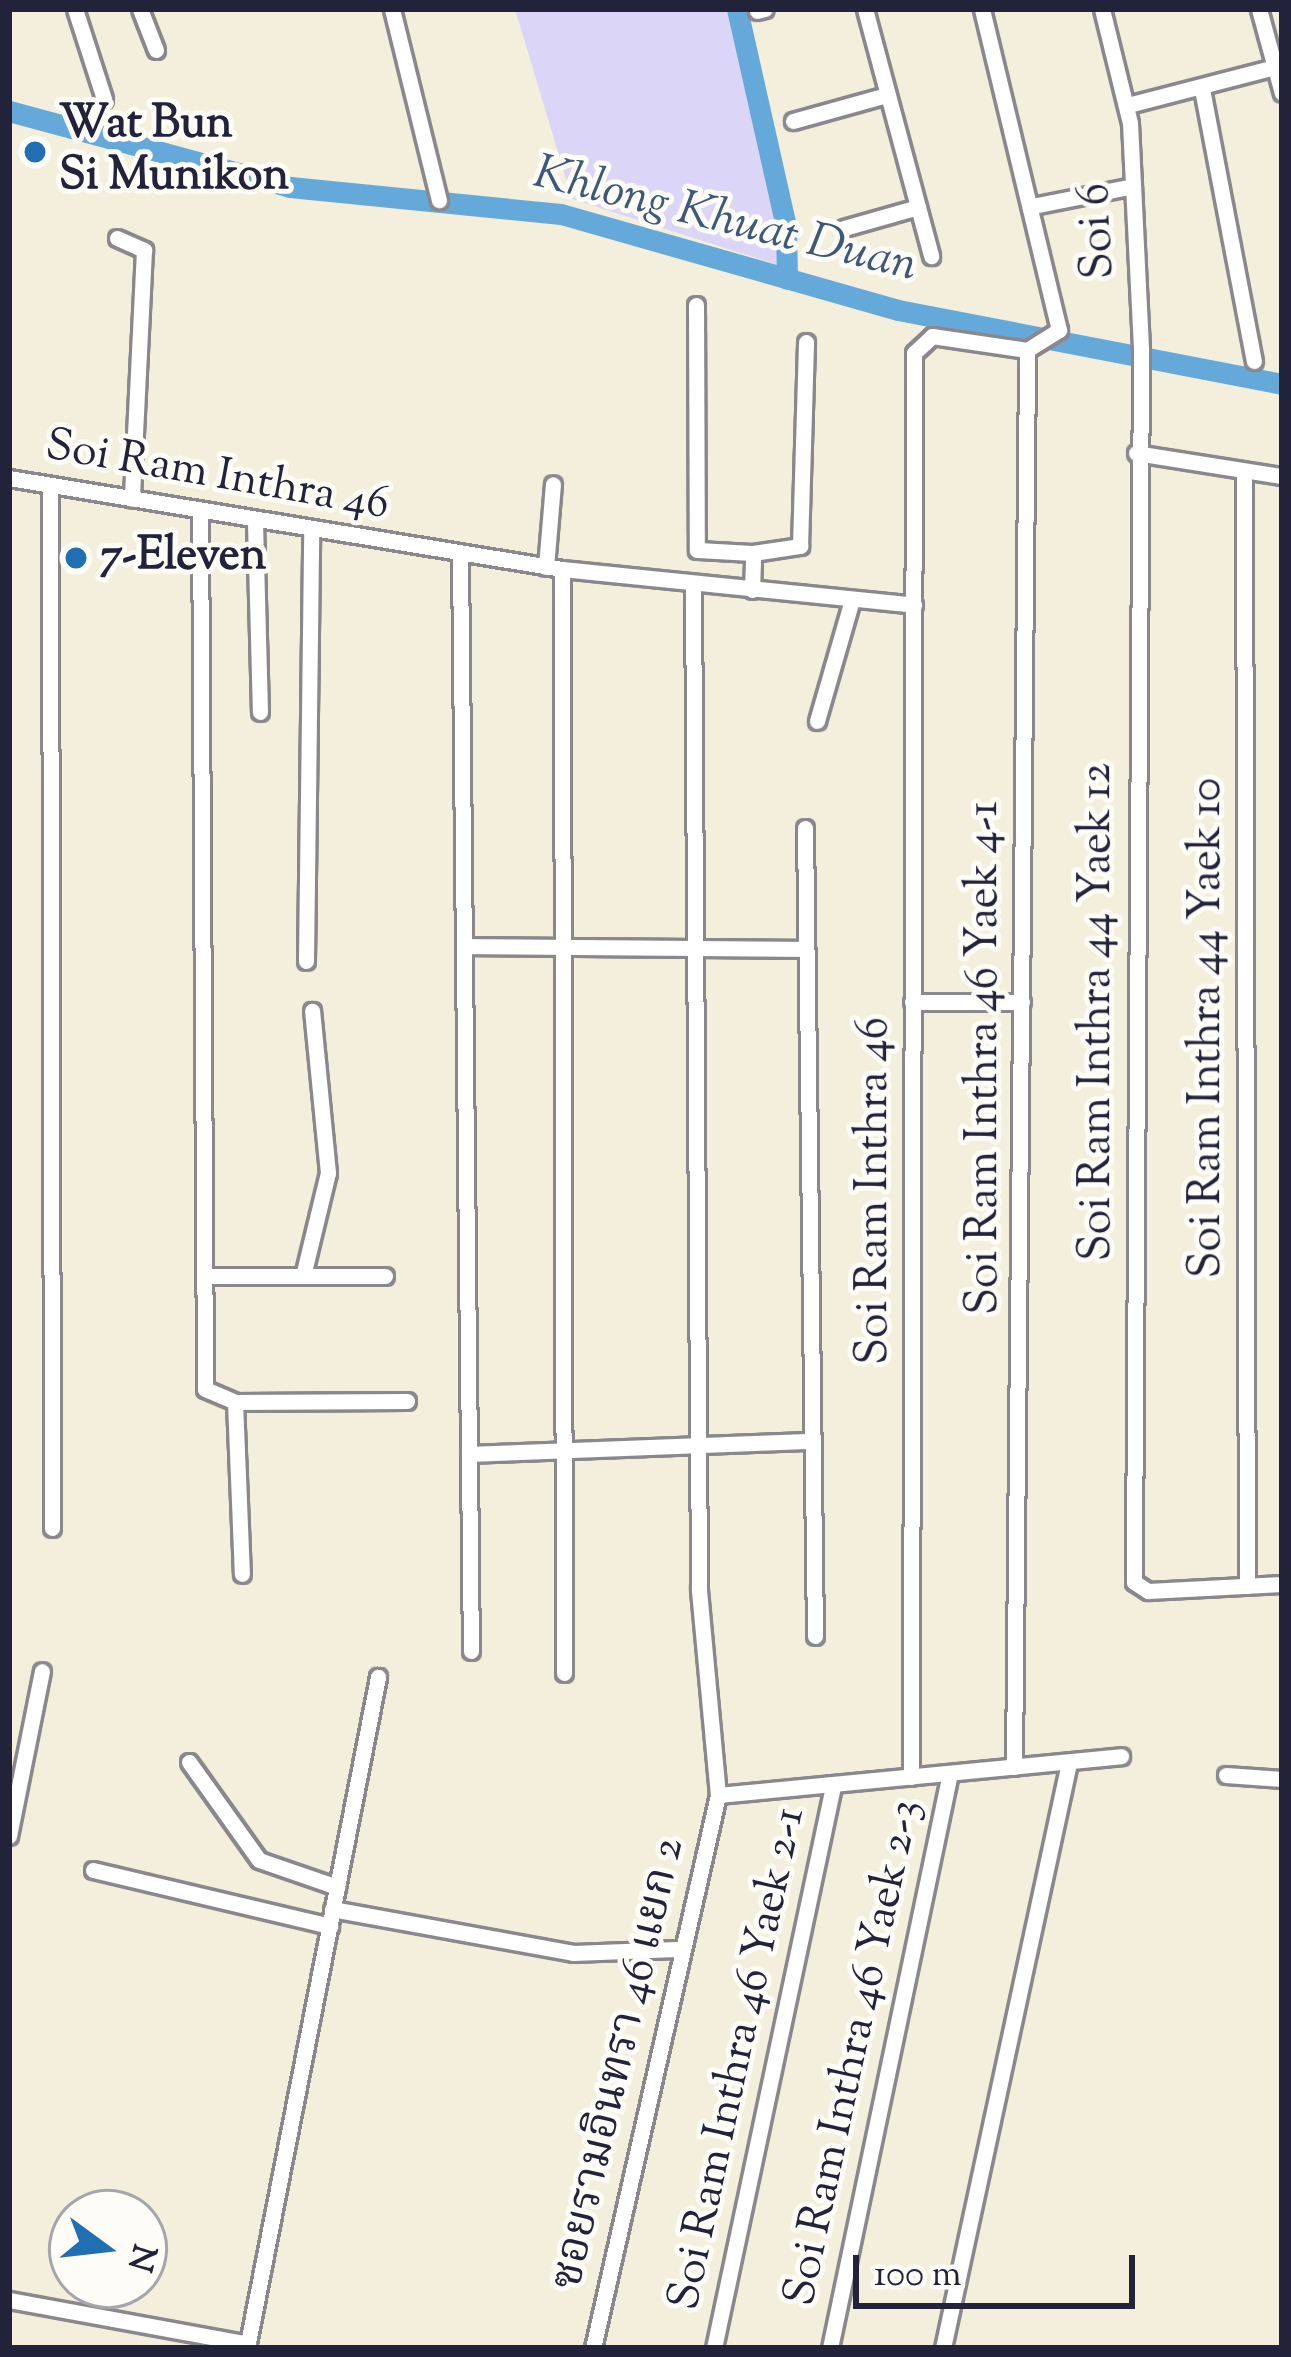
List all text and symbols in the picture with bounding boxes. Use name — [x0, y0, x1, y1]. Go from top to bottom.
place label: Wat Bun Si Munikon — [59, 99, 289, 205]
marker: Wat Bun Si Munikon — [22, 139, 48, 165]
water label: Khlong Khuat Duan — [527, 145, 923, 297]
street label: Soi 6 — [1070, 182, 1128, 280]
street label: Soi Ram Inthra 46 — [41, 420, 393, 534]
place label: 7-Eleven — [100, 531, 266, 585]
marker: 7-Eleven — [63, 545, 89, 571]
street label: Soi Ram Inthra 44 Yaek 12 — [1072, 763, 1126, 1261]
street label: Soi Ram Inthra 44 Yaek 10 — [1182, 778, 1236, 1278]
street label: Soi Ram Inthra 46 Yaek 4-1 — [959, 801, 1013, 1315]
street label: Soi Ram Inthra 46 — [849, 1017, 903, 1365]
street label: Soi Ram Inthra 46 Yaek 2-3 — [775, 1795, 935, 2311]
street label: Soi Ram Inthra 46 Yaek 2-1 — [659, 1803, 819, 2315]
street label: ซอยรามอินทรา 46 แยก 2 — [542, 1833, 698, 2295]
north arrow — [48, 2189, 168, 2309]
scale bar — [859, 2231, 1141, 2305]
text: N — [113, 2239, 166, 2276]
text: 100 m — [874, 2250, 961, 2302]

